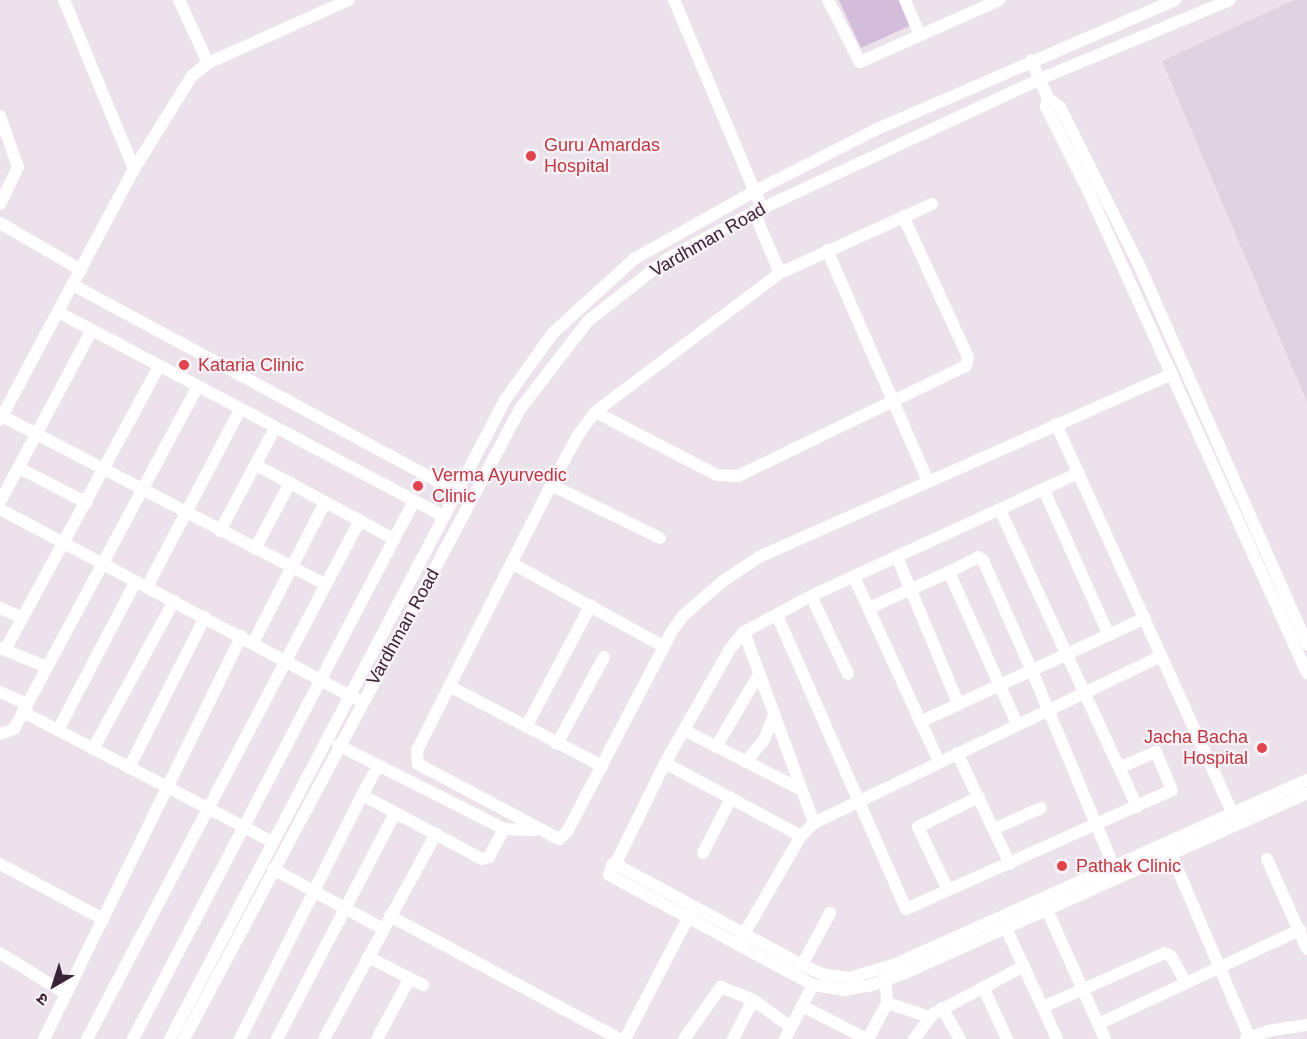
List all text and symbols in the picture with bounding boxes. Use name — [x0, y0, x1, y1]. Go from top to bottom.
place label: Guru Amardas Hospital — [544, 135, 661, 178]
marker: Guru Amardas Hospital — [522, 147, 540, 165]
street label: Vardhman Road — [646, 198, 770, 282]
place label: Kataria Clinic — [198, 354, 304, 376]
marker: Kataria Clinic — [175, 356, 193, 374]
place label: Verma Ayurvedic Clinic — [432, 465, 568, 508]
marker: Verma Ayurvedic Clinic — [409, 477, 427, 495]
street label: Vardhman Road — [362, 565, 444, 689]
place label: Jacha Bacha Hospital — [1144, 727, 1248, 770]
marker: Jacha Bacha Hospital — [1253, 739, 1271, 757]
place label: Pathak Clinic — [1076, 855, 1181, 877]
marker: Pathak Clinic — [1053, 857, 1071, 875]
north arrow — [24, 955, 84, 1015]
text: उ — [33, 990, 51, 1009]

